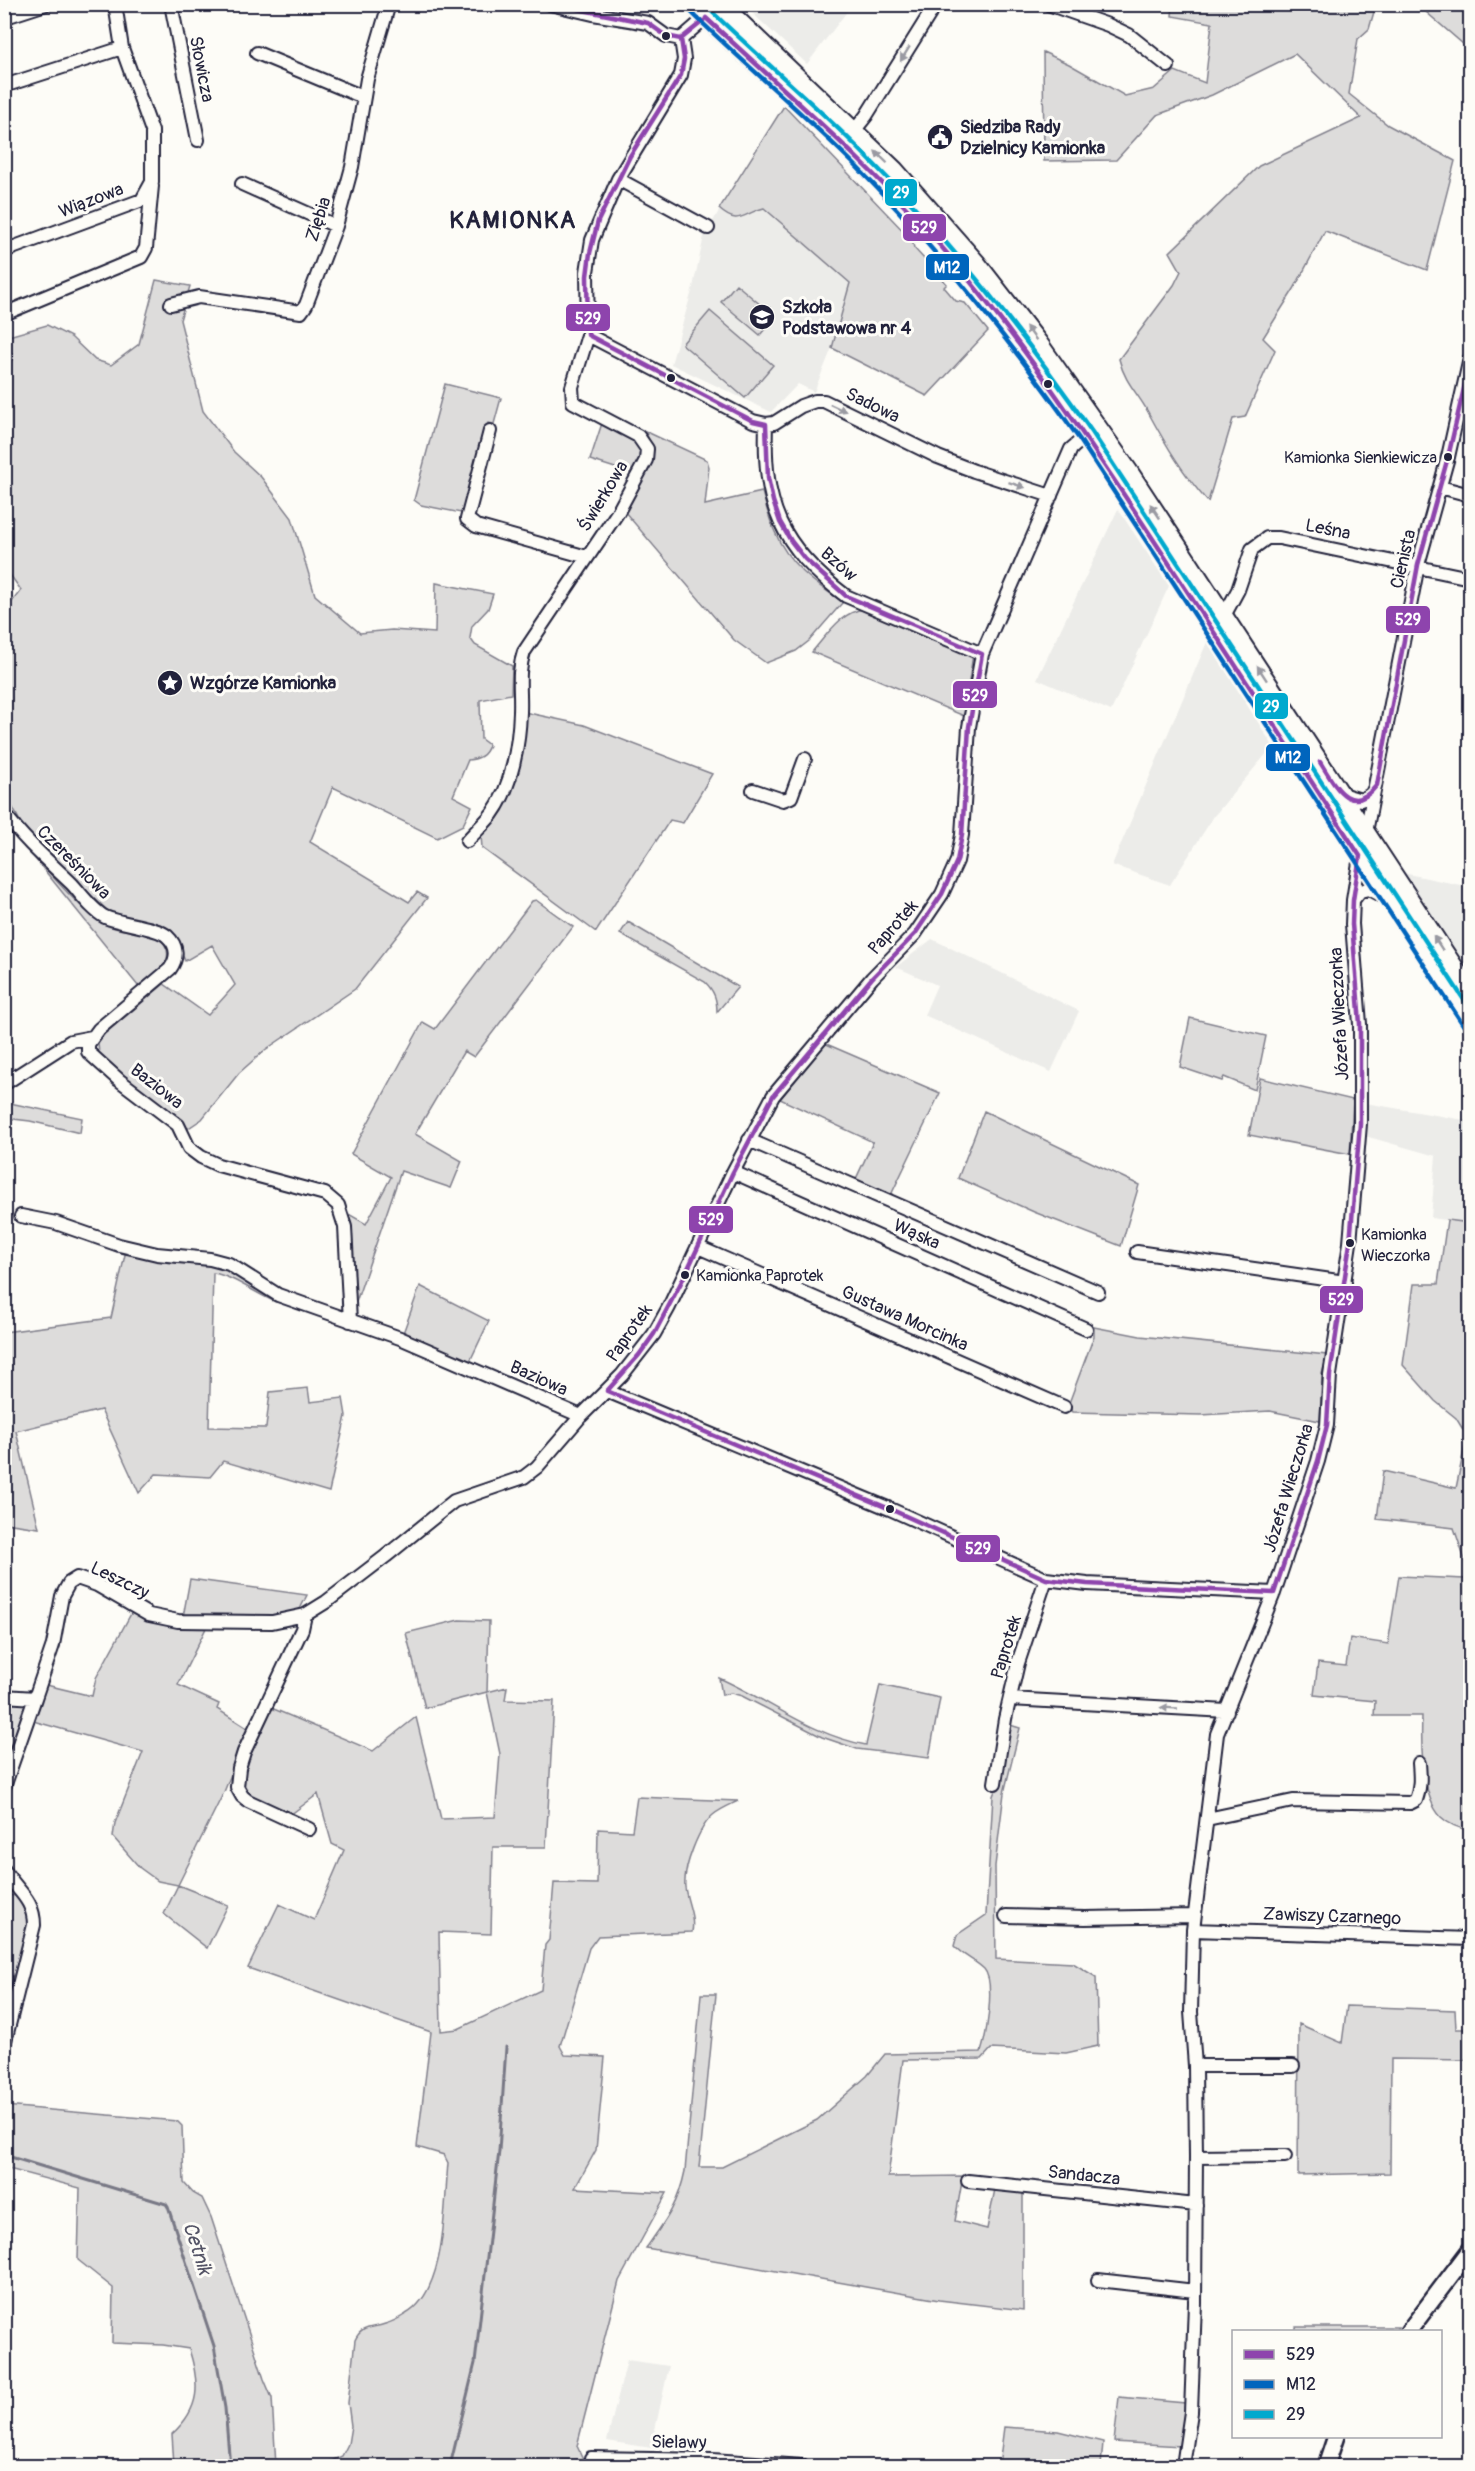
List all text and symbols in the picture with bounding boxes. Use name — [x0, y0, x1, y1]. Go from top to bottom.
unlabelled marker — [660, 30, 672, 42]
street label: Słowicza — [184, 34, 219, 104]
one-way arrow — [899, 46, 910, 62]
place label: Siedziba Rady Dzielnicy Kamionka — [960, 116, 1106, 160]
public building icon: Siedziba Rady Dzielnicy Kamionka — [925, 122, 955, 152]
one-way arrow — [874, 151, 888, 165]
street label: Wiązowa — [56, 178, 127, 223]
line badge: 29 — [884, 178, 918, 207]
text: 29 — [892, 183, 910, 203]
street label: Ziębia — [301, 194, 336, 244]
district label: KAMIONKA — [449, 206, 577, 235]
line badge: 529 — [902, 213, 947, 242]
text: 529 — [911, 218, 937, 238]
line badge: M12 — [925, 253, 970, 281]
text: M12 — [934, 258, 960, 278]
place label: Szkoła Podstawowa nr 4 — [782, 296, 912, 340]
school or university icon: Szkoła Podstawowa nr 4 — [747, 302, 777, 332]
line badge: 529 — [565, 303, 611, 332]
text: 529 — [575, 309, 601, 329]
one-way arrow — [1026, 326, 1038, 341]
unlabelled marker — [665, 372, 677, 384]
unlabelled marker — [1042, 378, 1054, 390]
street label: Sadowa — [842, 383, 904, 428]
one-way arrow — [829, 403, 846, 412]
place label: Kamionka Sienkiewicza — [1284, 448, 1437, 468]
marker: Kamionka Sienkiewicza — [1442, 451, 1454, 463]
street label: Świerkowa — [573, 457, 634, 536]
one-way arrow — [1008, 481, 1026, 490]
one-way arrow — [1149, 502, 1160, 519]
street label: Leśna — [1303, 514, 1352, 545]
street label: Cienista — [1386, 527, 1421, 591]
street label: Bzów — [815, 542, 862, 587]
line badge: 529 — [1385, 605, 1431, 634]
text: 529 — [1395, 610, 1421, 630]
one-way arrow — [1257, 665, 1268, 681]
place icon: Wzgórze Kamionka — [155, 668, 185, 698]
place label: Wzgórze Kamionka — [190, 672, 337, 695]
line badge: 529 — [952, 680, 998, 709]
text: 529 — [962, 686, 988, 706]
line badge: 29 — [1254, 692, 1289, 720]
text: 29 — [1262, 697, 1280, 717]
line badge: M12 — [1265, 743, 1311, 772]
text: M12 — [1275, 748, 1301, 768]
street label: Czereśniowa — [32, 820, 116, 904]
street label: Paprotek — [863, 895, 924, 960]
one-way arrow — [1433, 935, 1444, 951]
street label: Józefa Wieczorka — [1325, 947, 1354, 1081]
street label: Baziowa — [126, 1059, 188, 1114]
line badge: 529 — [688, 1205, 734, 1234]
text: 529 — [698, 1210, 724, 1230]
street label: Wąska — [890, 1214, 944, 1255]
place label: Kamionka Wieczorka — [1361, 1225, 1430, 1266]
marker: Kamionka Wieczorka — [1344, 1237, 1356, 1249]
place label: Kamionka Paprotek — [696, 1266, 824, 1286]
marker: Kamionka Paprotek — [679, 1269, 691, 1281]
street label: Gustawa Morcinka — [838, 1280, 972, 1357]
line badge: 529 — [1319, 1285, 1364, 1314]
text: 529 — [1328, 1290, 1354, 1310]
street label: Paprotek — [601, 1299, 658, 1367]
street label: Baziowa — [506, 1356, 571, 1401]
street label: Józefa Wieczorka — [1258, 1421, 1319, 1555]
unlabelled marker — [884, 1503, 896, 1515]
line badge: 529 — [955, 1534, 1001, 1563]
text: 529 — [965, 1539, 991, 1559]
street label: Leszczy — [87, 1556, 153, 1605]
street label: Paprotek — [986, 1612, 1027, 1682]
one-way arrow — [1159, 1703, 1178, 1712]
street label: Zawiszy Czarnego — [1263, 1903, 1402, 1930]
street label: Sandacza — [1047, 2160, 1121, 2191]
water label: Cetnik — [177, 2219, 218, 2279]
legend — [1232, 2330, 1442, 2438]
text: 529 — [1286, 2343, 1315, 2366]
text: M12 — [1286, 2373, 1316, 2396]
text: 29 — [1286, 2403, 1305, 2426]
street label: Sielawy — [651, 2431, 707, 2454]

